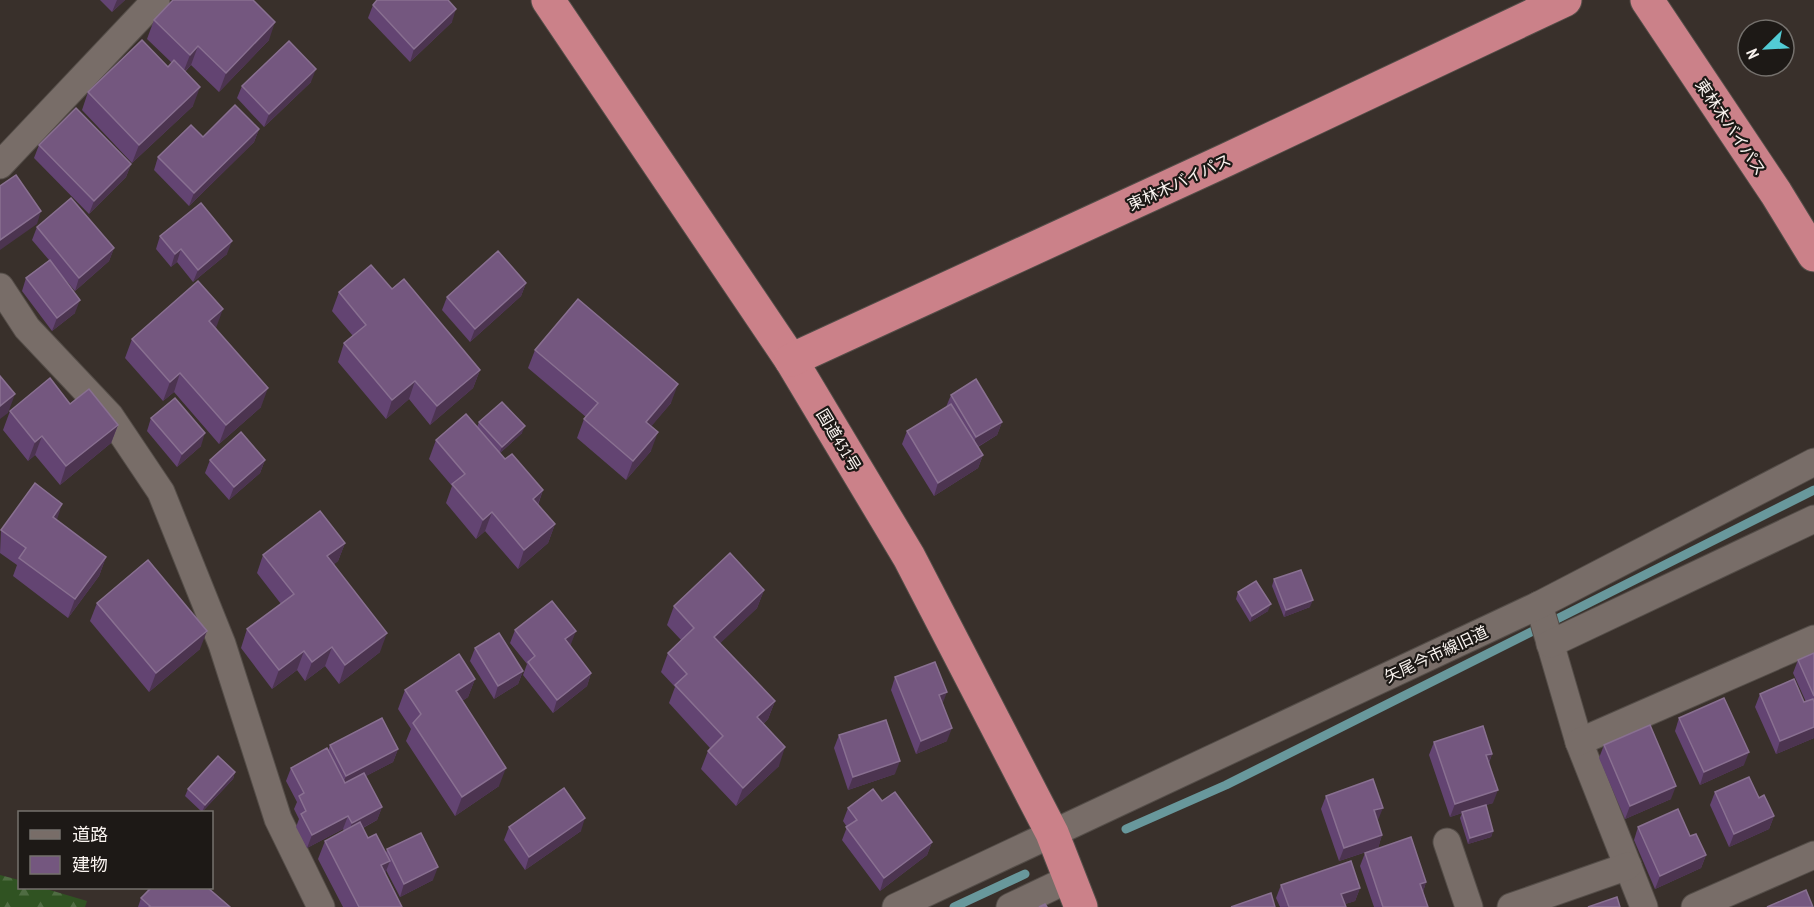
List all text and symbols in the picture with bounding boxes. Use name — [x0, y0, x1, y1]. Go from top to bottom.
north arrow — [1736, 18, 1796, 78]
text: N — [1741, 46, 1763, 62]
street label: 東林木バイパス — [1691, 75, 1771, 179]
street label: 東林木バイパス — [1124, 149, 1234, 215]
street label: 国道431号 — [813, 405, 865, 475]
street label: 矢尾今市線旧道 — [1381, 621, 1491, 687]
legend — [18, 811, 213, 889]
text: 道路 — [72, 823, 108, 846]
text: 建物 — [72, 853, 108, 876]

